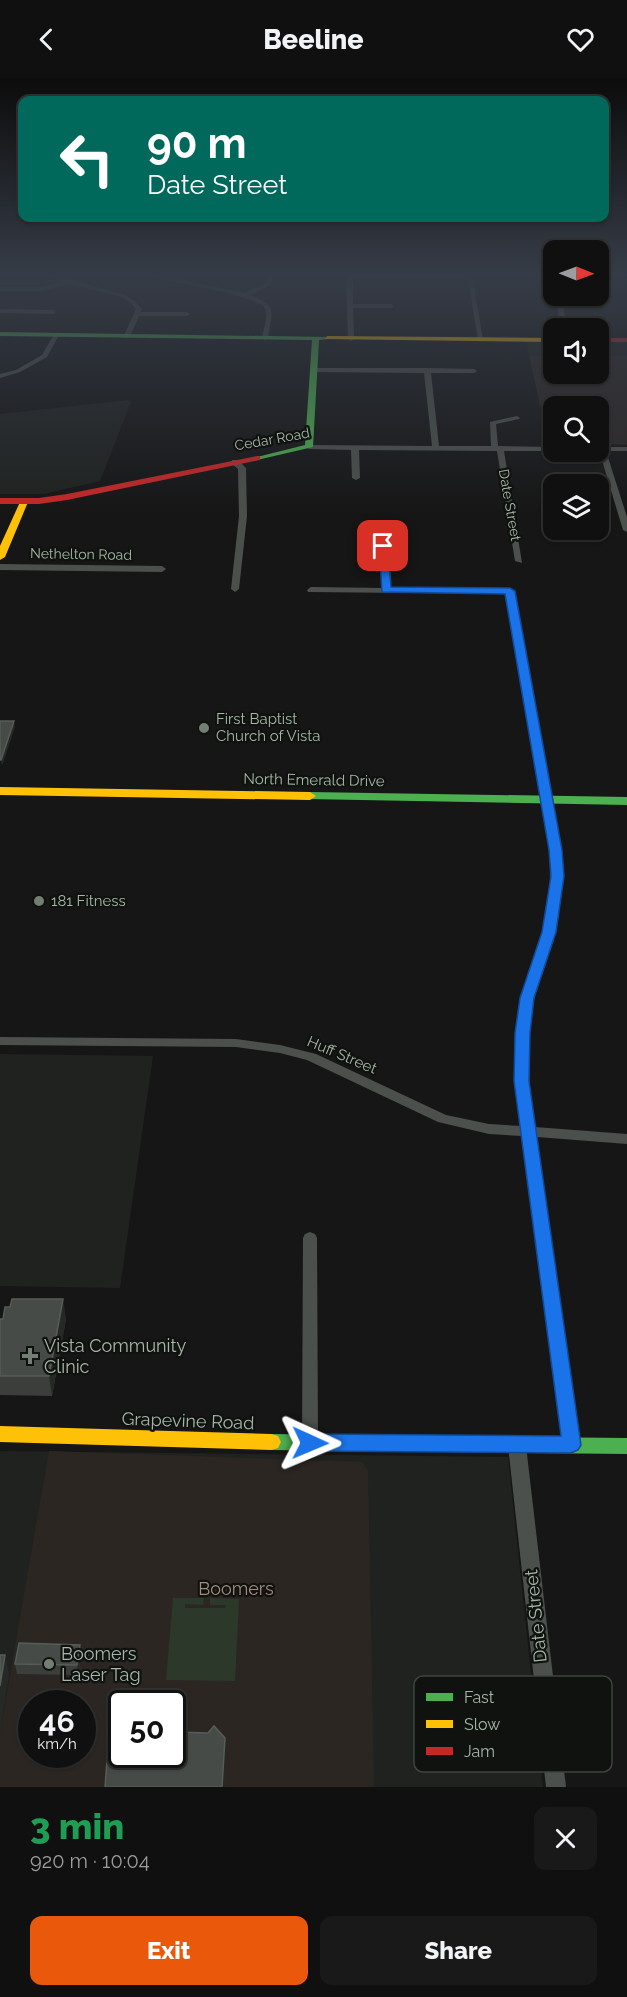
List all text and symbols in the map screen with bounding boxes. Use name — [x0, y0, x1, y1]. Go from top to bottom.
icon: back — [30, 23, 63, 56]
icon: heart — [564, 23, 597, 56]
text: Beeline — [263, 24, 364, 55]
text: 90 m — [147, 119, 247, 168]
icon: left — [48, 120, 126, 198]
text: Date Street — [147, 169, 287, 200]
north arrow — [543, 240, 609, 306]
map controls — [543, 240, 609, 540]
button: sound — [543, 318, 609, 384]
button: search — [543, 396, 609, 462]
street label: Cedar Road — [233, 425, 311, 453]
street label: Date Street — [496, 468, 524, 542]
button: layers — [543, 474, 609, 540]
pin — [357, 520, 408, 571]
icon: arrive — [366, 529, 399, 562]
street label: Nethelton Road — [30, 545, 132, 563]
place label: First Baptist Church of Vista — [216, 710, 320, 745]
marker: First Baptist Church of Vista — [197, 721, 211, 735]
street label: North Emerald Drive — [243, 770, 385, 790]
place label: 181 Fitness — [51, 892, 126, 910]
marker: 181 Fitness — [32, 894, 46, 908]
street label: Huff Street — [305, 1032, 379, 1078]
place label: Vista Community Clinic — [44, 1335, 187, 1377]
marker: Vista Community Clinic — [21, 1347, 39, 1365]
street label: Grapevine Road — [121, 1408, 255, 1433]
position arrow — [278, 1411, 342, 1475]
street label: Date Street — [520, 1568, 551, 1664]
park label: Boomers — [198, 1578, 274, 1599]
place label: Boomers Laser Tag — [61, 1643, 141, 1685]
marker: Boomers Laser Tag — [42, 1657, 56, 1671]
legend — [414, 1676, 612, 1772]
text: Fast — [464, 1688, 495, 1707]
speed limit sign: 50 — [108, 1690, 186, 1768]
text: 46 — [39, 1704, 75, 1739]
text: Slow — [464, 1715, 500, 1734]
text: km/h — [37, 1735, 77, 1753]
text: Jam — [464, 1742, 495, 1761]
text: 3 min — [30, 1805, 124, 1847]
button: close — [534, 1807, 597, 1870]
text: 920 m · 10:04 — [30, 1849, 150, 1873]
button: Exit — [30, 1916, 308, 1985]
button: Share — [320, 1916, 597, 1985]

